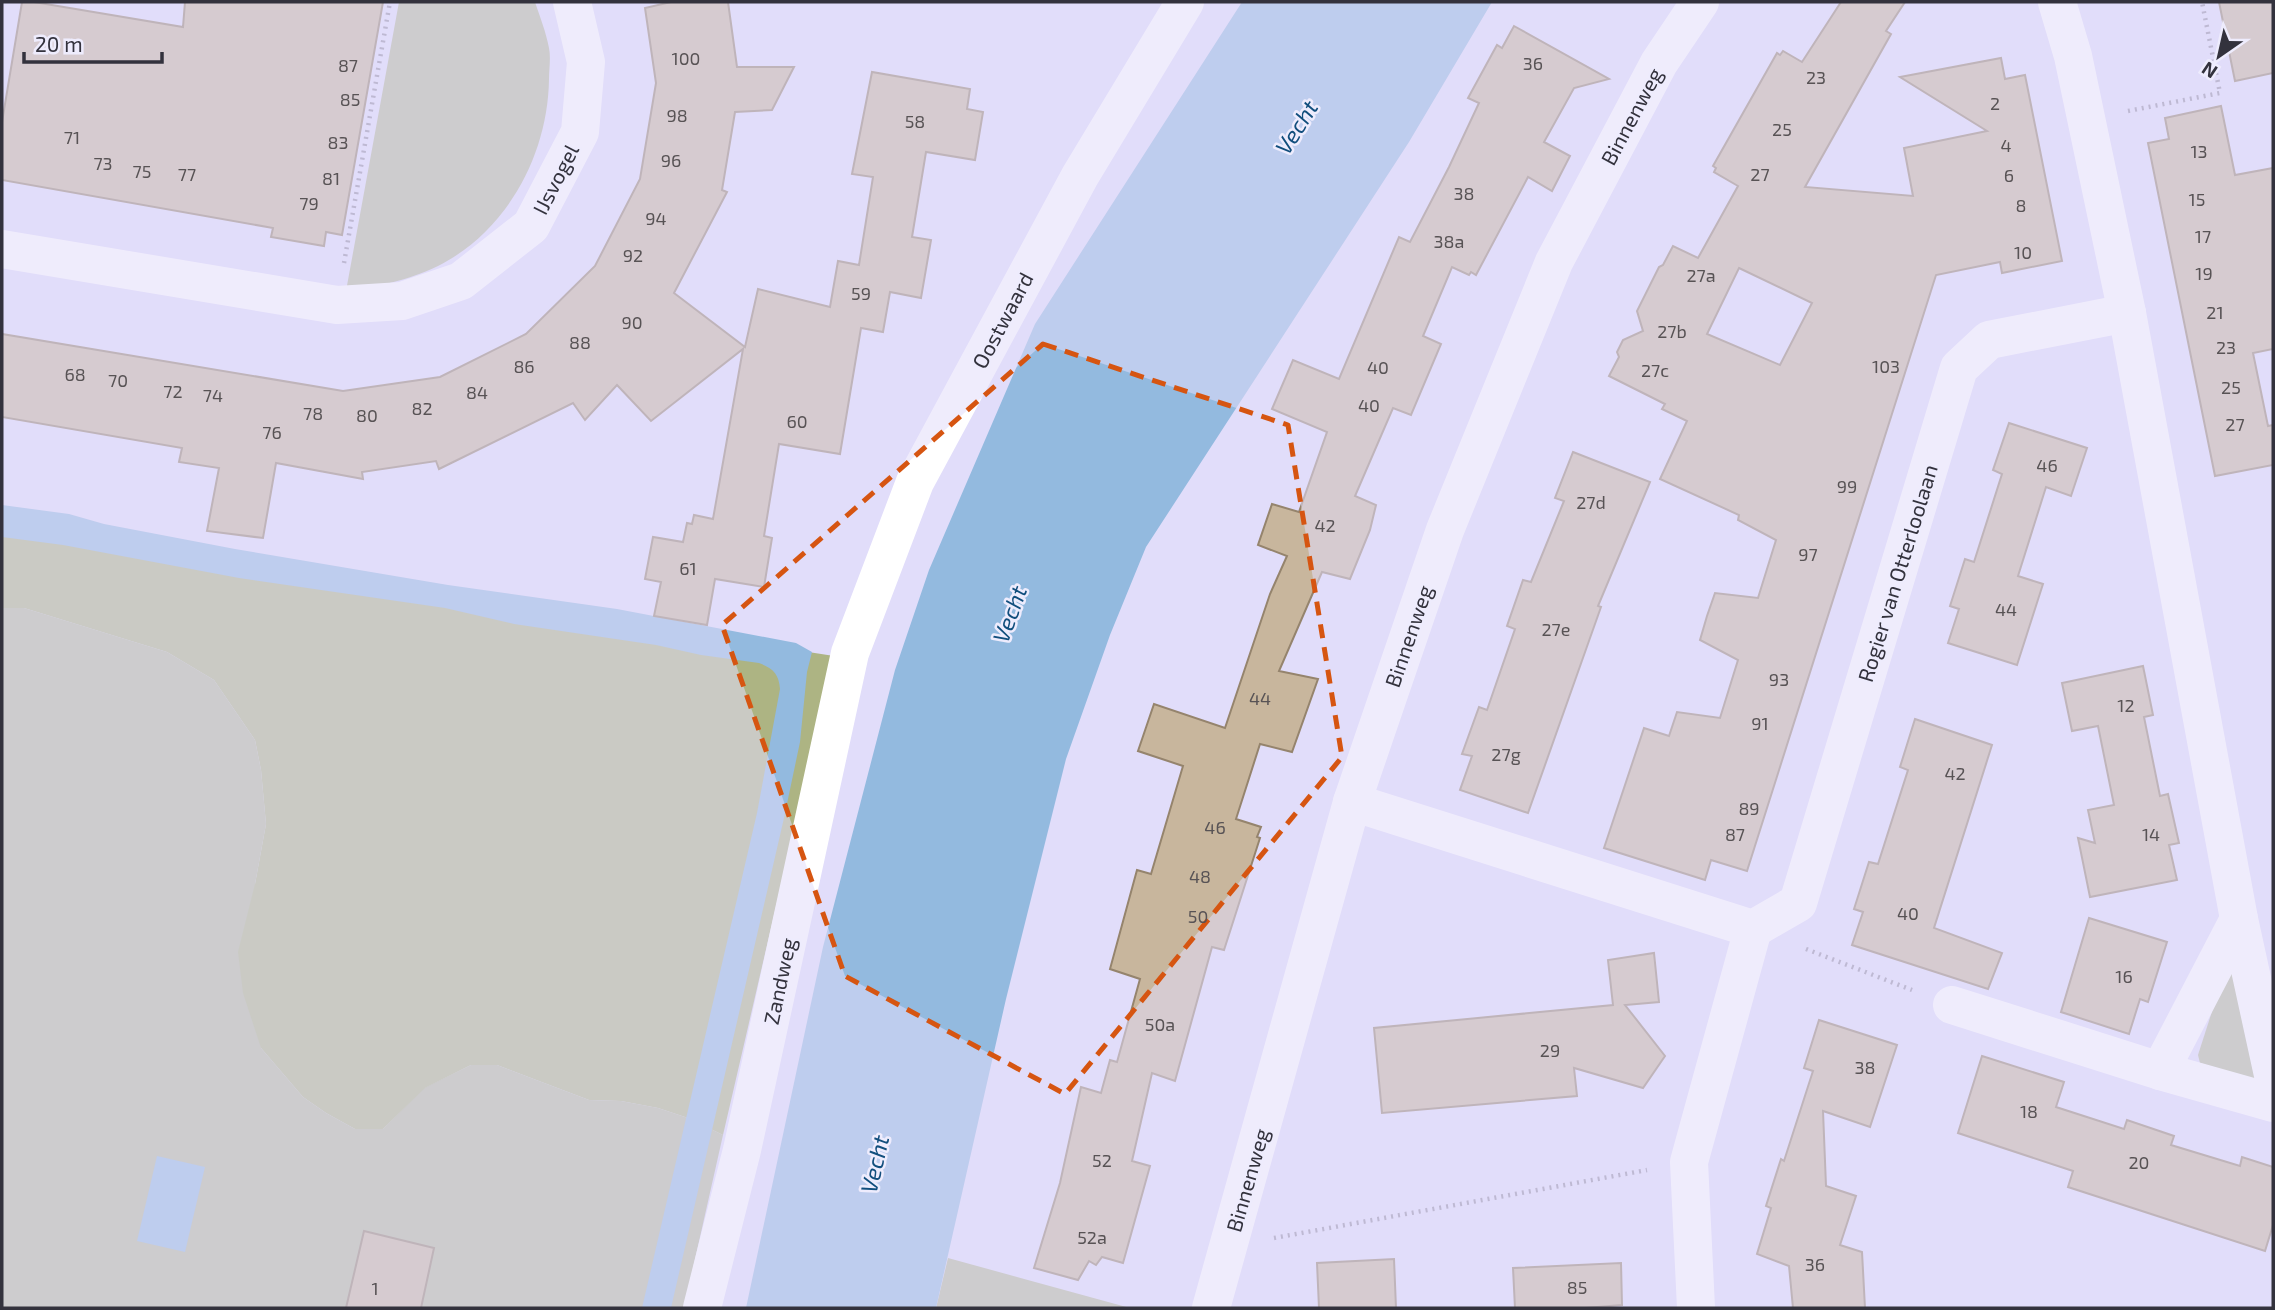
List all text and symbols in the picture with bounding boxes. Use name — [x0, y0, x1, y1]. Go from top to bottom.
scale bar — [24, 21, 163, 65]
north arrow — [2184, 21, 2254, 91]
text: 20 m — [35, 31, 83, 56]
house number: 100 — [672, 47, 700, 69]
house number: 36 — [1523, 52, 1543, 74]
house number: 87 — [338, 54, 358, 76]
text: N — [2197, 57, 2221, 84]
street label: Binnenweg — [1595, 63, 1667, 169]
house number: 23 — [1806, 66, 1826, 88]
house number: 85 — [340, 88, 360, 110]
house number: 2 — [1990, 92, 2000, 114]
water label: Vecht — [1269, 94, 1324, 159]
house number: 98 — [666, 104, 688, 126]
house number: 58 — [905, 110, 925, 132]
house number: 25 — [1772, 118, 1792, 140]
house number: 71 — [64, 126, 80, 148]
house number: 83 — [328, 131, 348, 153]
house number: 4 — [2000, 134, 2012, 156]
street label: IJsvogel — [527, 139, 584, 218]
house number: 13 — [2190, 140, 2208, 162]
house number: 96 — [661, 149, 681, 171]
house number: 73 — [93, 152, 113, 174]
house number: 75 — [133, 160, 151, 182]
house number: 77 — [178, 163, 196, 185]
house number: 27 — [1750, 163, 1770, 185]
house number: 6 — [2004, 164, 2014, 186]
house number: 81 — [322, 167, 340, 189]
house number: 38 — [1454, 182, 1474, 204]
house number: 15 — [2189, 188, 2205, 210]
house number: 79 — [299, 192, 319, 214]
house number: 8 — [2016, 194, 2026, 216]
house number: 94 — [645, 207, 667, 229]
house number: 17 — [2195, 225, 2211, 247]
house number: 38a — [1434, 230, 1464, 252]
house number: 10 — [2014, 241, 2032, 263]
house number: 92 — [623, 244, 643, 266]
house number: 19 — [2195, 262, 2213, 284]
house number: 27a — [1686, 264, 1716, 286]
street label: Oostwaard — [966, 268, 1038, 372]
house number: 59 — [851, 282, 871, 304]
house number: 21 — [2206, 301, 2224, 323]
house number: 90 — [621, 311, 643, 333]
house number: 27b — [1657, 320, 1687, 342]
house number: 88 — [569, 331, 591, 353]
house number: 23 — [2216, 336, 2236, 358]
house number: 86 — [513, 355, 535, 377]
house number: 103 — [1872, 355, 1900, 377]
house number: 40 — [1367, 356, 1389, 378]
house number: 27c — [1641, 359, 1669, 381]
house number: 68 — [64, 363, 86, 385]
house number: 70 — [108, 369, 128, 391]
house number: 25 — [2221, 376, 2241, 398]
house number: 72 — [163, 380, 183, 402]
house number: 84 — [466, 381, 488, 403]
house number: 74 — [203, 384, 223, 406]
house number: 40 — [1358, 394, 1380, 416]
house number: 82 — [411, 397, 433, 419]
house number: 78 — [303, 402, 323, 424]
house number: 80 — [356, 404, 378, 426]
house number: 60 — [786, 410, 808, 432]
house number: 27 — [2225, 413, 2245, 435]
house number: 76 — [262, 421, 282, 443]
house number: 46 — [2036, 454, 2058, 476]
street label: Rogier van Otterloolaan — [1852, 461, 1942, 685]
house number: 99 — [1837, 475, 1857, 497]
house number: 27d — [1576, 491, 1606, 513]
house number: 42 — [1314, 514, 1336, 536]
house number: 97 — [1798, 543, 1818, 565]
house number: 61 — [679, 557, 697, 579]
water label: Vecht — [986, 581, 1032, 646]
street label: Binnenweg — [1379, 581, 1437, 690]
house number: 44 — [1995, 598, 2017, 620]
house number: 27e — [1542, 618, 1571, 640]
house number: 93 — [1769, 668, 1789, 690]
house number: 44 — [1249, 687, 1271, 709]
house number: 12 — [2117, 694, 2135, 716]
house number: 91 — [1751, 712, 1769, 734]
house number: 27g — [1491, 743, 1521, 765]
house number: 42 — [1944, 762, 1966, 784]
house number: 89 — [1738, 797, 1760, 819]
house number: 46 — [1204, 816, 1226, 838]
house number: 87 — [1725, 823, 1745, 845]
house number: 14 — [2142, 823, 2160, 845]
house number: 48 — [1189, 865, 1211, 887]
house number: 40 — [1897, 902, 1919, 924]
house number: 50 — [1188, 905, 1208, 927]
street label: Zandweg — [758, 935, 800, 1027]
house number: 16 — [2115, 965, 2133, 987]
house number: 50a — [1145, 1013, 1175, 1035]
house number: 29 — [1540, 1039, 1560, 1061]
house number: 38 — [1855, 1056, 1875, 1078]
house number: 18 — [2020, 1100, 2038, 1122]
street label: Binnenweg — [1220, 1125, 1274, 1235]
water label: Vecht — [854, 1132, 894, 1196]
house number: 52 — [1092, 1149, 1112, 1171]
house number: 20 — [2129, 1151, 2149, 1173]
house number: 52a — [1077, 1226, 1107, 1248]
house number: 36 — [1805, 1253, 1825, 1275]
house number: 85 — [1567, 1276, 1587, 1298]
house number: 1 — [371, 1277, 379, 1299]

